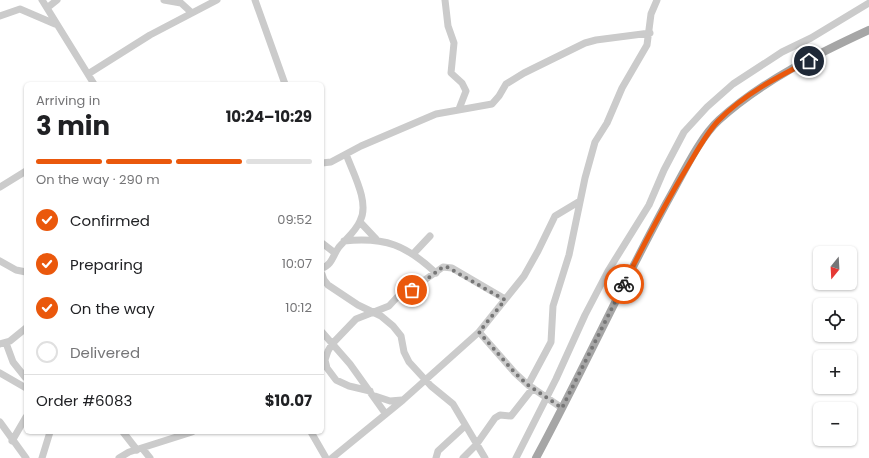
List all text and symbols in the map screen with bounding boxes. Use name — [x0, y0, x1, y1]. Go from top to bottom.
pin — [792, 44, 826, 78]
icon: home — [798, 50, 820, 72]
text: Arriving in — [36, 91, 100, 110]
text: 10:24–10:29 — [226, 106, 312, 127]
text: 3 min — [36, 108, 110, 144]
text: On the way · 290 m — [36, 170, 160, 189]
icon: check — [36, 209, 58, 231]
text: Confirmed — [70, 210, 150, 231]
text: 09:52 — [277, 210, 312, 229]
north arrow — [813, 246, 857, 290]
map controls — [813, 246, 857, 446]
icon: check — [36, 253, 58, 275]
text: Preparing — [70, 254, 143, 275]
text: 10:07 — [282, 254, 312, 273]
courier — [604, 264, 644, 304]
pin — [395, 273, 429, 307]
icon: bike — [613, 273, 635, 295]
icon: bag — [401, 279, 423, 301]
icon: check — [36, 297, 58, 319]
text: On the way — [70, 298, 155, 319]
text: 10:12 — [285, 298, 312, 317]
button: locate — [813, 298, 857, 342]
text: Delivered — [70, 342, 140, 363]
button: + — [813, 350, 857, 394]
text: Order #6083 — [36, 390, 132, 411]
text: $10.07 — [265, 390, 312, 411]
button: − — [813, 402, 857, 446]

